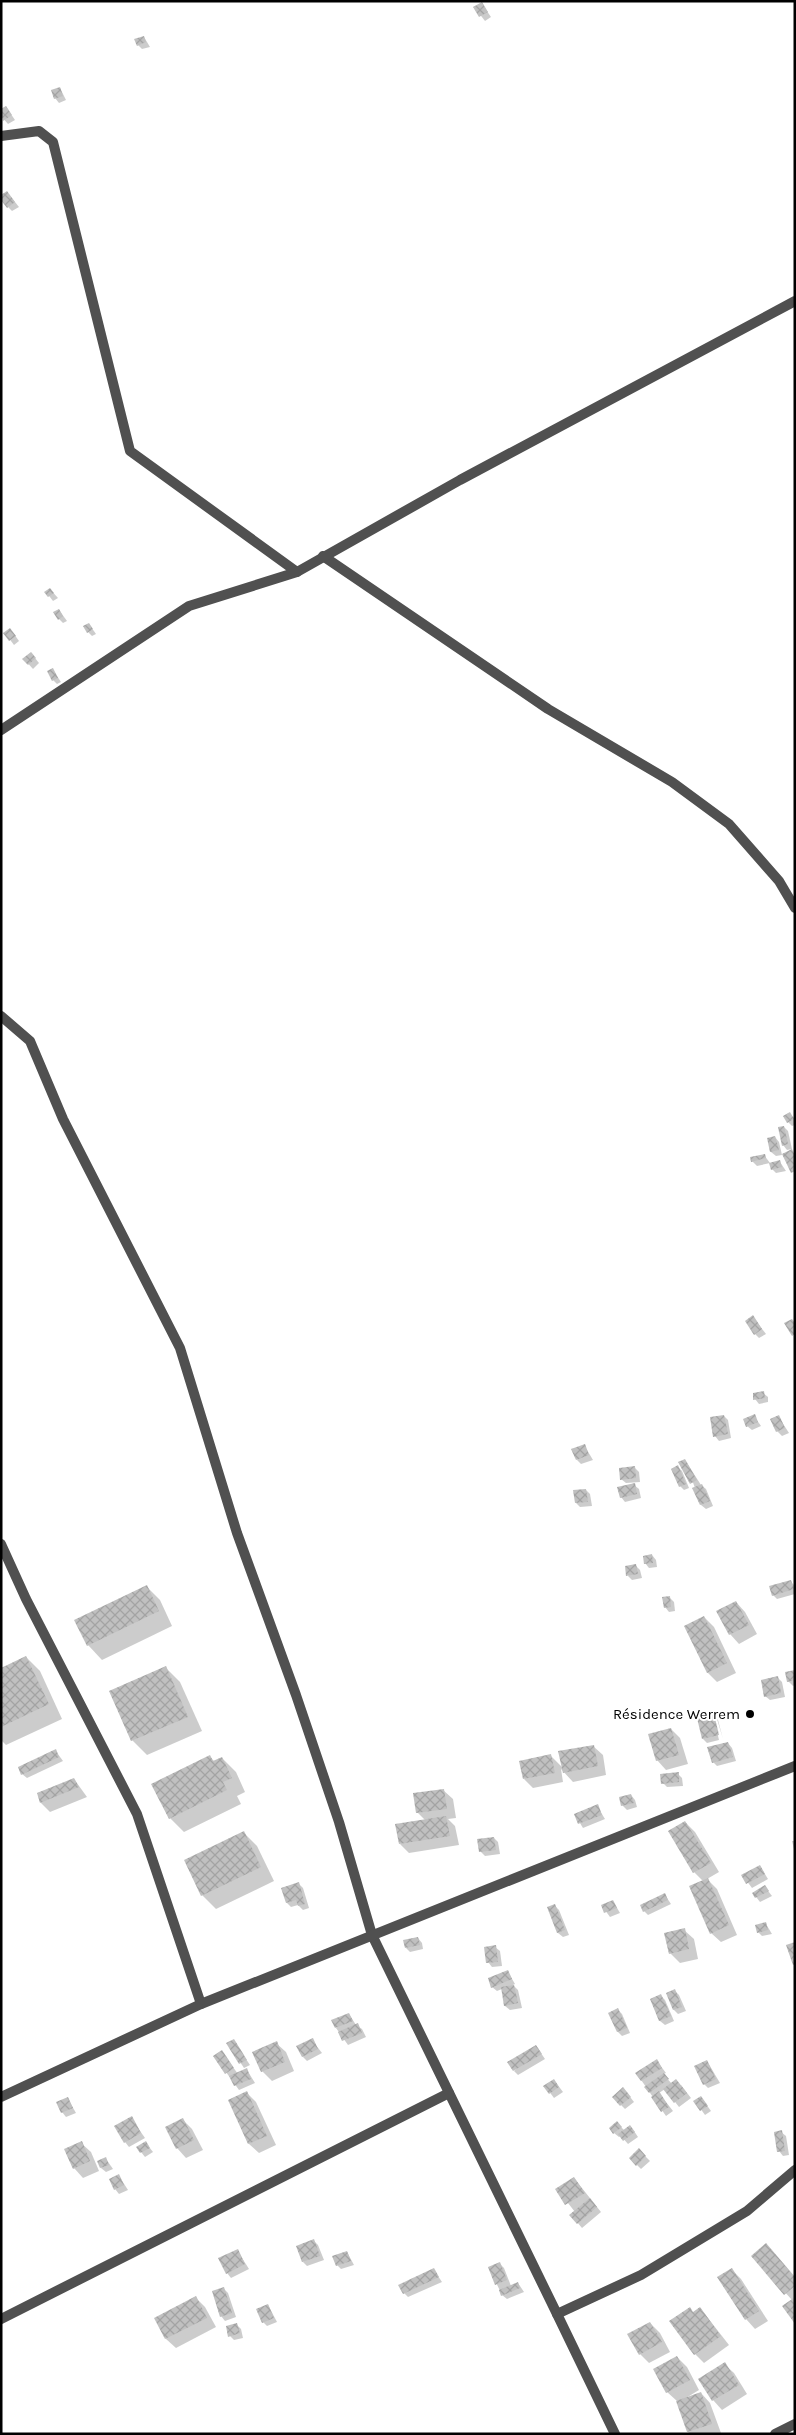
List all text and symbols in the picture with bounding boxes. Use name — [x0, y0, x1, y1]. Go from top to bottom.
place label: Résidence Werrem — [613, 1705, 740, 1723]
marker: Résidence Werrem — [744, 1708, 756, 1720]

